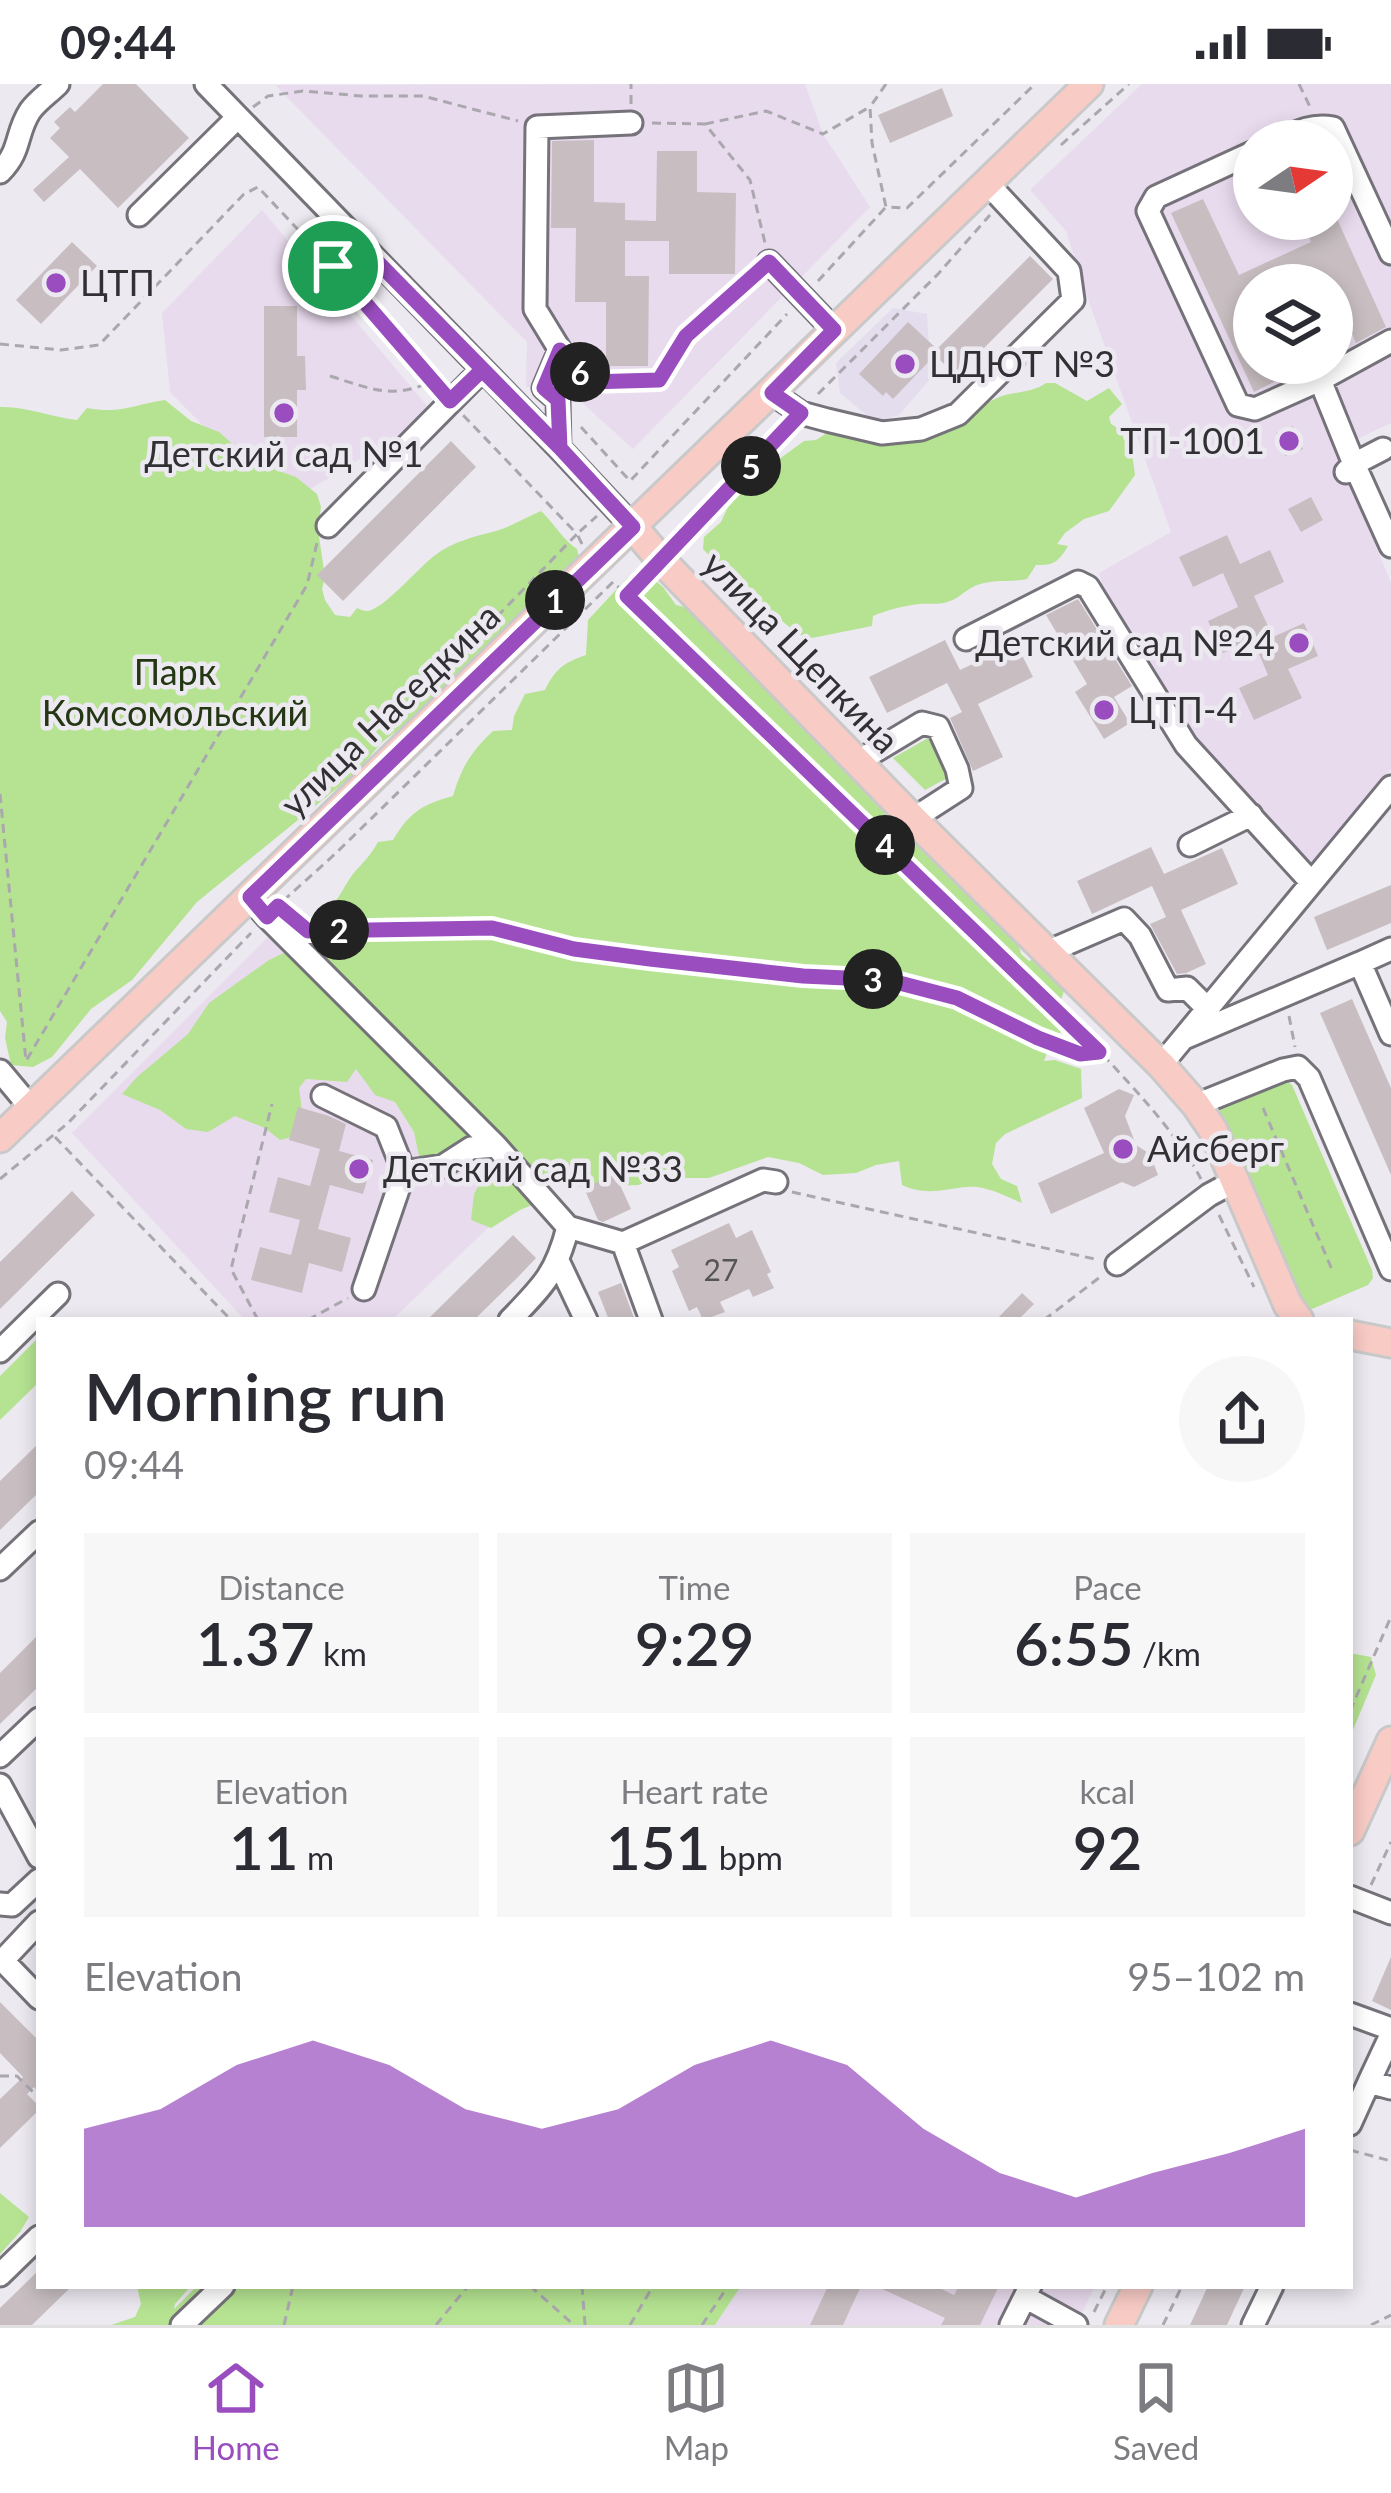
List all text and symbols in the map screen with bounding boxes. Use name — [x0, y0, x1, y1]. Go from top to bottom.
text: 09:44 — [60, 15, 176, 69]
north arrow — [1233, 120, 1353, 240]
map controls — [1233, 120, 1353, 384]
pin — [282, 215, 384, 317]
icon: arrive — [300, 233, 366, 299]
place label: ЦТП — [80, 260, 155, 304]
button: layers — [1233, 264, 1353, 384]
marker: ЦТП — [43, 270, 69, 296]
place label: ЦДЮТ №3 — [929, 341, 1115, 385]
pin: 6 — [550, 342, 610, 402]
marker: ЦДЮТ №3 — [892, 351, 918, 377]
text: 6 — [570, 352, 590, 392]
marker: Детский сад №1 — [271, 400, 297, 426]
place label: ТП-1001 — [1120, 418, 1265, 462]
marker: ТП-1001 — [1276, 428, 1302, 454]
place label: Детский сад №1 — [145, 431, 423, 475]
pin: 5 — [721, 436, 781, 496]
text: 5 — [741, 446, 761, 486]
street label: улица Щепкина — [694, 541, 909, 761]
pin: 1 — [525, 570, 585, 630]
text: 1 — [545, 580, 565, 620]
street label: улица Наседкина — [270, 593, 508, 825]
place label: Детский сад №24 — [975, 620, 1275, 664]
marker: Детский сад №24 — [1286, 630, 1312, 656]
park label: Парк Комсомольский — [42, 649, 308, 734]
place label: ЦТП-4 — [1128, 687, 1237, 731]
marker: ЦТП-4 — [1091, 697, 1117, 723]
pin: 4 — [855, 815, 915, 875]
text: 4 — [875, 825, 895, 865]
pin: 2 — [309, 900, 369, 960]
text: 2 — [329, 910, 349, 950]
pin: 3 — [843, 949, 903, 1009]
text: 3 — [863, 959, 883, 999]
place label: Айсберг — [1147, 1126, 1284, 1170]
marker: Айсберг — [1110, 1136, 1136, 1162]
place label: Детский сад №33 — [383, 1146, 683, 1190]
marker: Детский сад №33 — [346, 1156, 372, 1182]
house number: 27 — [704, 1251, 738, 1287]
text: Morning run — [84, 1356, 447, 1435]
button: share — [1179, 1356, 1305, 1482]
text: 09:44 — [84, 1441, 184, 1487]
text: Distance — [218, 1567, 345, 1607]
text: Time — [659, 1567, 730, 1607]
text: Pace — [1073, 1567, 1142, 1607]
text: 1.37 — [196, 1607, 315, 1679]
text: 9:29 — [635, 1607, 754, 1679]
text: 6:55 — [1014, 1607, 1134, 1679]
text: km — [315, 1633, 367, 1673]
text: /km — [1134, 1633, 1201, 1673]
text: Elevation — [214, 1771, 349, 1811]
text: Heart rate — [621, 1771, 768, 1811]
text: kcal — [1080, 1771, 1135, 1811]
text: 11 — [229, 1811, 299, 1883]
text: 151 — [606, 1811, 710, 1883]
text: 92 — [1073, 1811, 1142, 1883]
text: m — [299, 1837, 334, 1877]
text: bpm — [710, 1837, 783, 1877]
text: Elevation — [84, 1953, 242, 1999]
text: 95–102 m — [1127, 1953, 1305, 1999]
tab: Home — [192, 2355, 280, 2467]
tab: Map — [663, 2355, 729, 2467]
tab: Saved — [1113, 2355, 1199, 2467]

